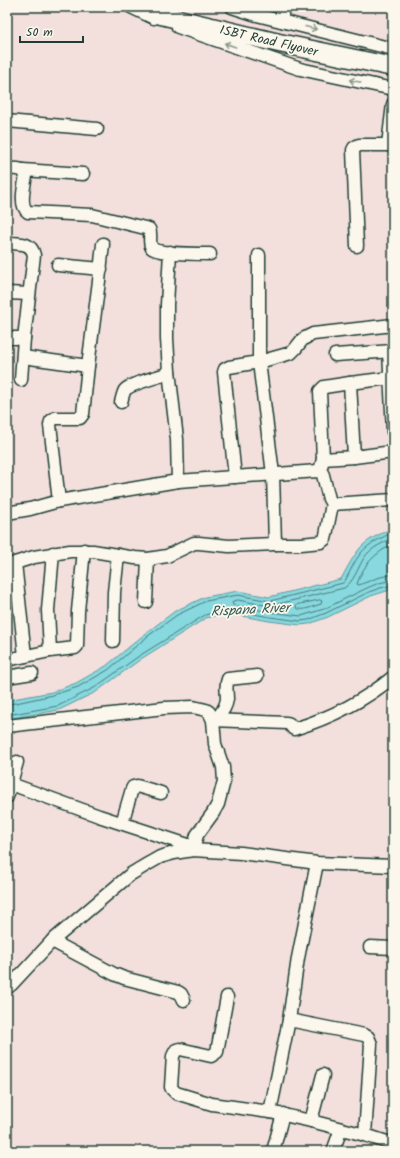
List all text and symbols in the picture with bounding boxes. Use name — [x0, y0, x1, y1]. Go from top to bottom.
scale bar — [20, 18, 83, 44]
street label: ISBT Road Flyover — [217, 20, 321, 63]
text: 50 m — [26, 23, 53, 42]
one-way arrow — [304, 25, 317, 32]
one-way arrow — [225, 40, 237, 48]
one-way arrow — [349, 76, 362, 84]
water label: Rispana River — [210, 597, 293, 623]

